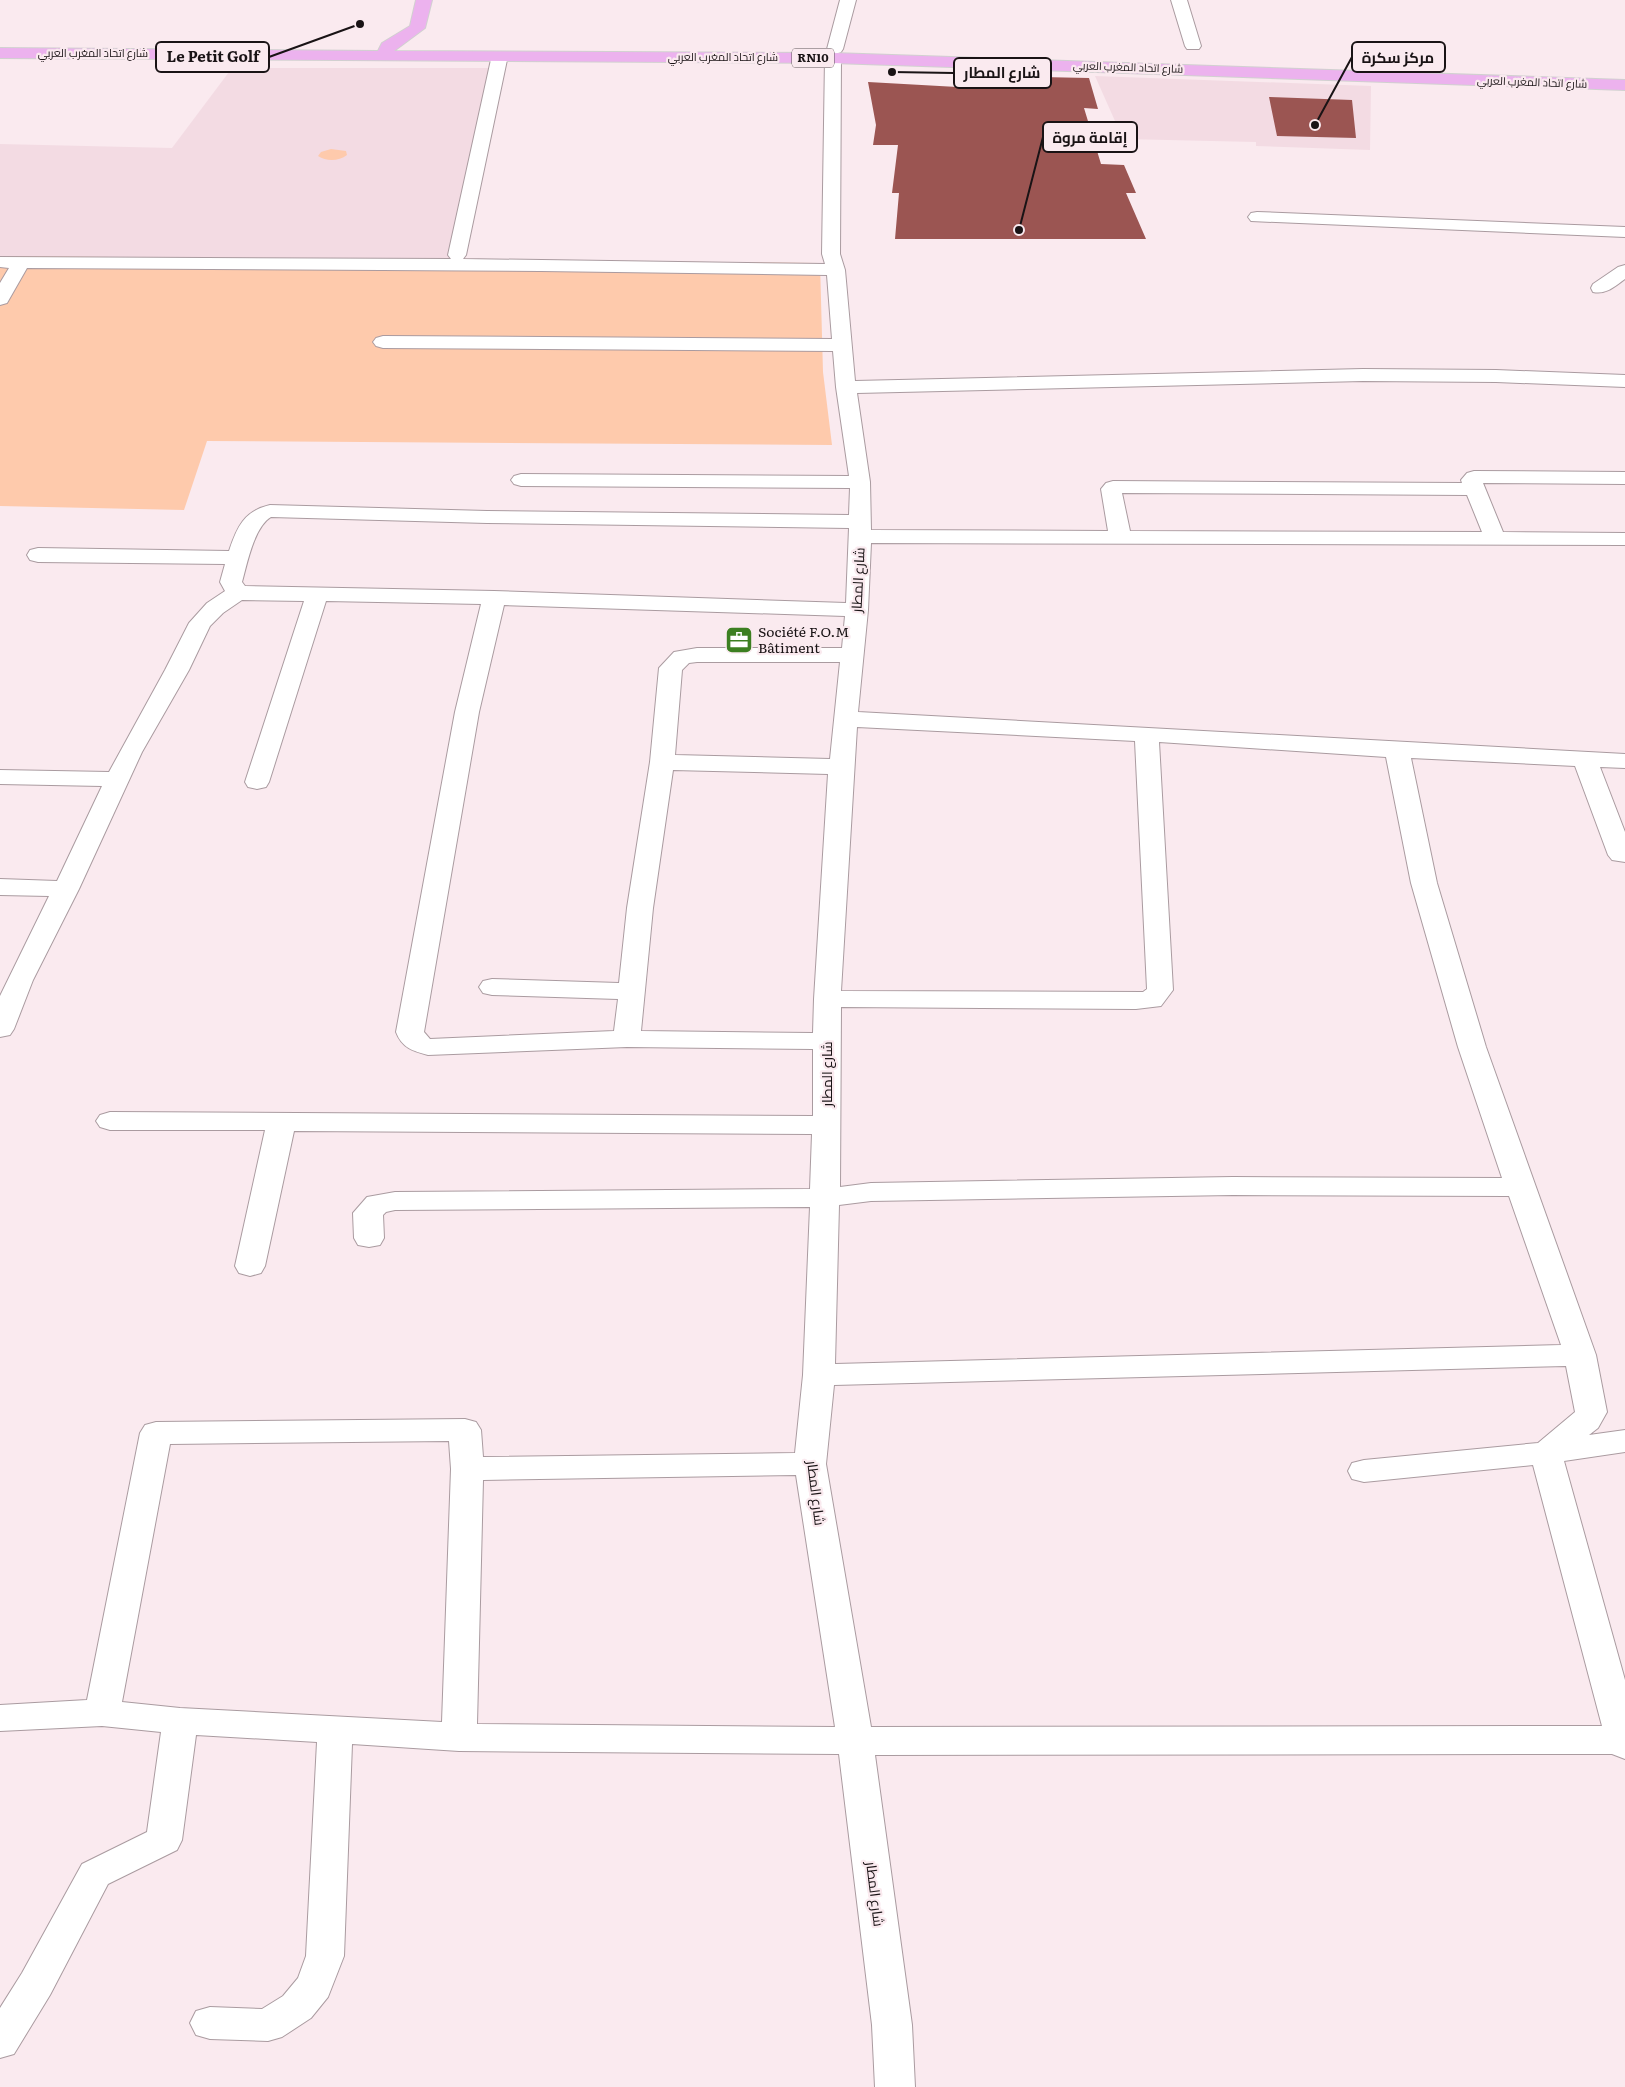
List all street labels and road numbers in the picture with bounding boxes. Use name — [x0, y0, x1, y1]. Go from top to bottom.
street label: شارع اتحاد المغرب العربي — [38, 44, 148, 62]
street label: شارع اتحاد المغرب العربي — [668, 48, 778, 66]
road number: RN10 — [792, 48, 834, 68]
street label: شارع اتحاد المغرب العربي — [1073, 56, 1183, 78]
street label: شارع اتحاد المغرب العربي — [1477, 71, 1587, 93]
street label: شارع المطار — [845, 547, 869, 614]
street label: شارع المطار — [816, 1041, 836, 1108]
street label: شارع المطار — [803, 1458, 831, 1527]
street label: شارع المطار — [862, 1859, 890, 1928]

